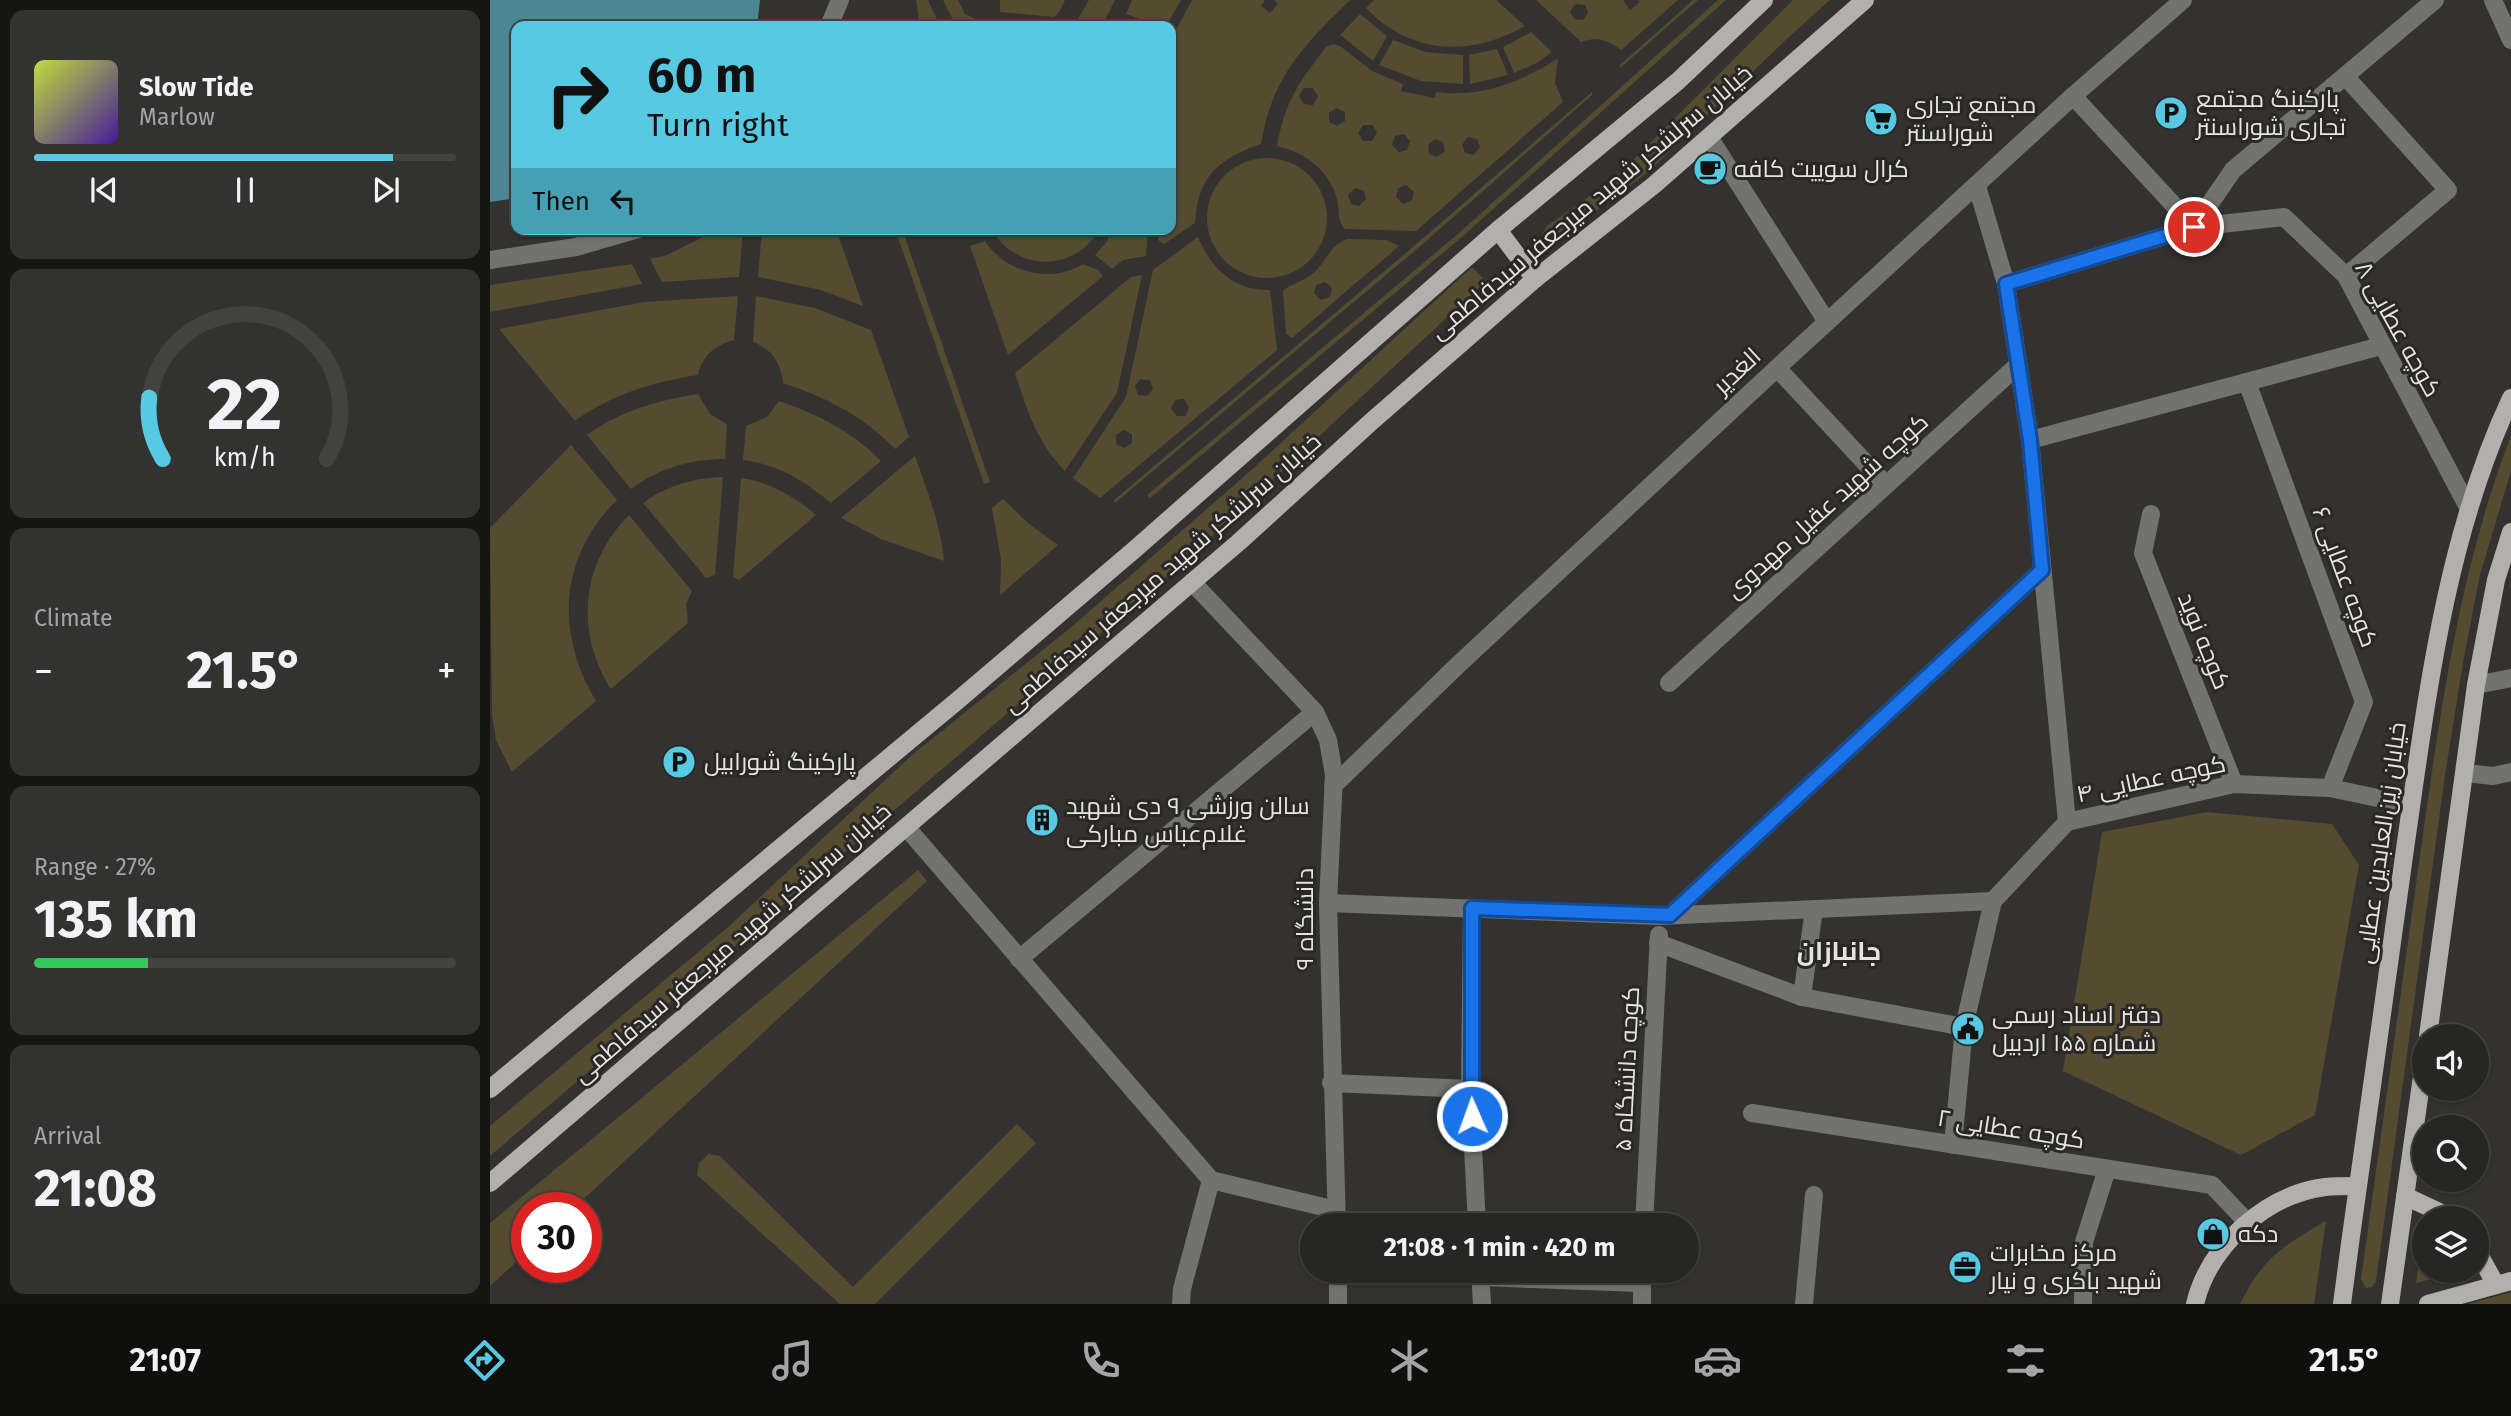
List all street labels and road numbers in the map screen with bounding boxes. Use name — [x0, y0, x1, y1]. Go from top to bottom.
street label: خیابان سرلشکر شهید میرجعفر سیدفاطمی — [1424, 59, 1758, 345]
street label: کوچه عطایی ۸ — [2347, 256, 2447, 403]
street label: الغدیر — [1706, 342, 1767, 401]
street label: کوچه شهید عقیل مهدوی — [1720, 408, 1935, 606]
street label: خیابان سرلشکر شهید میرجعفر سیدفاطمی — [997, 427, 1327, 719]
street label: کوچه عطایی ۶ — [2305, 503, 2383, 652]
street label: کوچه نوید — [2170, 588, 2236, 694]
street label: خیابان زین‌العابدین عطایی — [2350, 720, 2412, 966]
street label: کوچه عطایی ۴ — [2074, 750, 2228, 810]
street label: خیابان سرلشکر شهید میرجعفر سیدفاطمی — [567, 797, 897, 1089]
street label: دانشگاه ۹ — [1291, 868, 1319, 970]
street label: کوچه دانشگاه ۵ — [1609, 986, 1647, 1152]
street label: کوچه عطایی ۲ — [1935, 1104, 2086, 1156]

